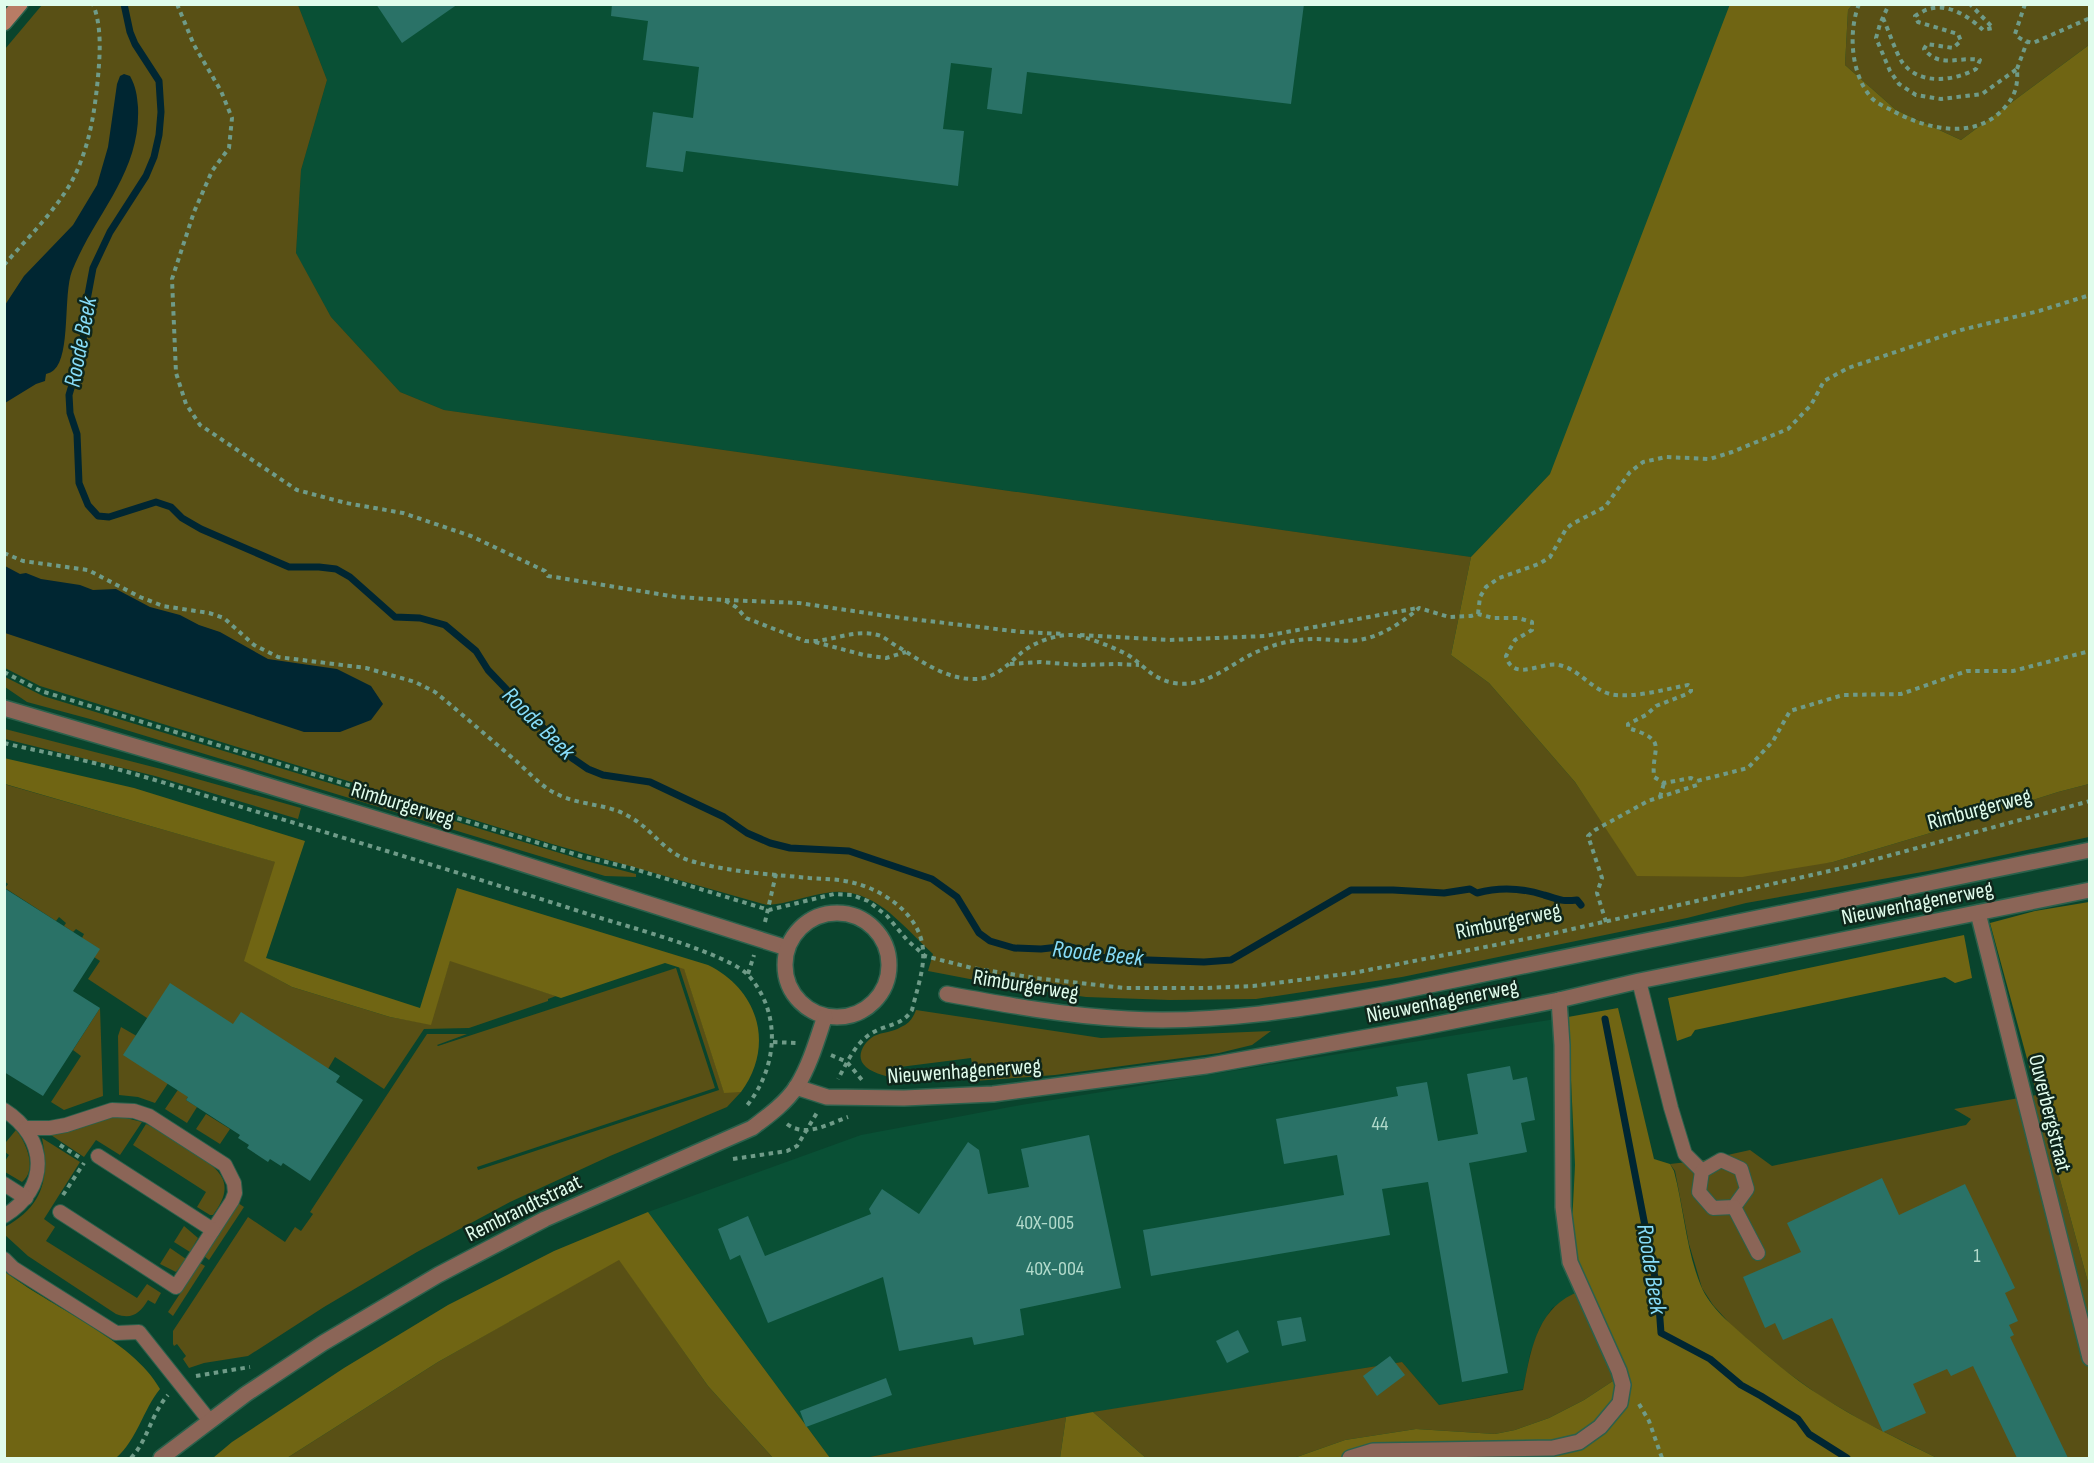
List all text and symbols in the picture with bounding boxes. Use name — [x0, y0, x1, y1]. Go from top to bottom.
water label: Roode Beek — [58, 294, 104, 390]
water label: Roode Beek — [496, 681, 582, 767]
street label: Rimburgerweg — [348, 776, 458, 833]
street label: Rimburgerweg — [1924, 783, 2035, 836]
street label: Nieuwenhagenerweg — [1839, 875, 1996, 931]
street label: Rimburgerweg — [1453, 897, 1563, 946]
water label: Roode Beek — [1051, 934, 1146, 973]
street label: Rimburgerweg — [971, 964, 1081, 1007]
street label: Nieuwenhagenerweg — [1364, 973, 1521, 1029]
street label: Ouverbergstraat — [2022, 1052, 2077, 1175]
street label: Nieuwenhagenerweg — [886, 1053, 1042, 1090]
house number: 44 — [1372, 1112, 1388, 1136]
street label: Rembrandtstraat — [461, 1169, 586, 1248]
house number: 40X-005 — [1016, 1211, 1074, 1235]
water label: Roode Beek — [1630, 1222, 1673, 1317]
house number: 1 — [1974, 1244, 1981, 1268]
house number: 40X-004 — [1026, 1257, 1084, 1281]

